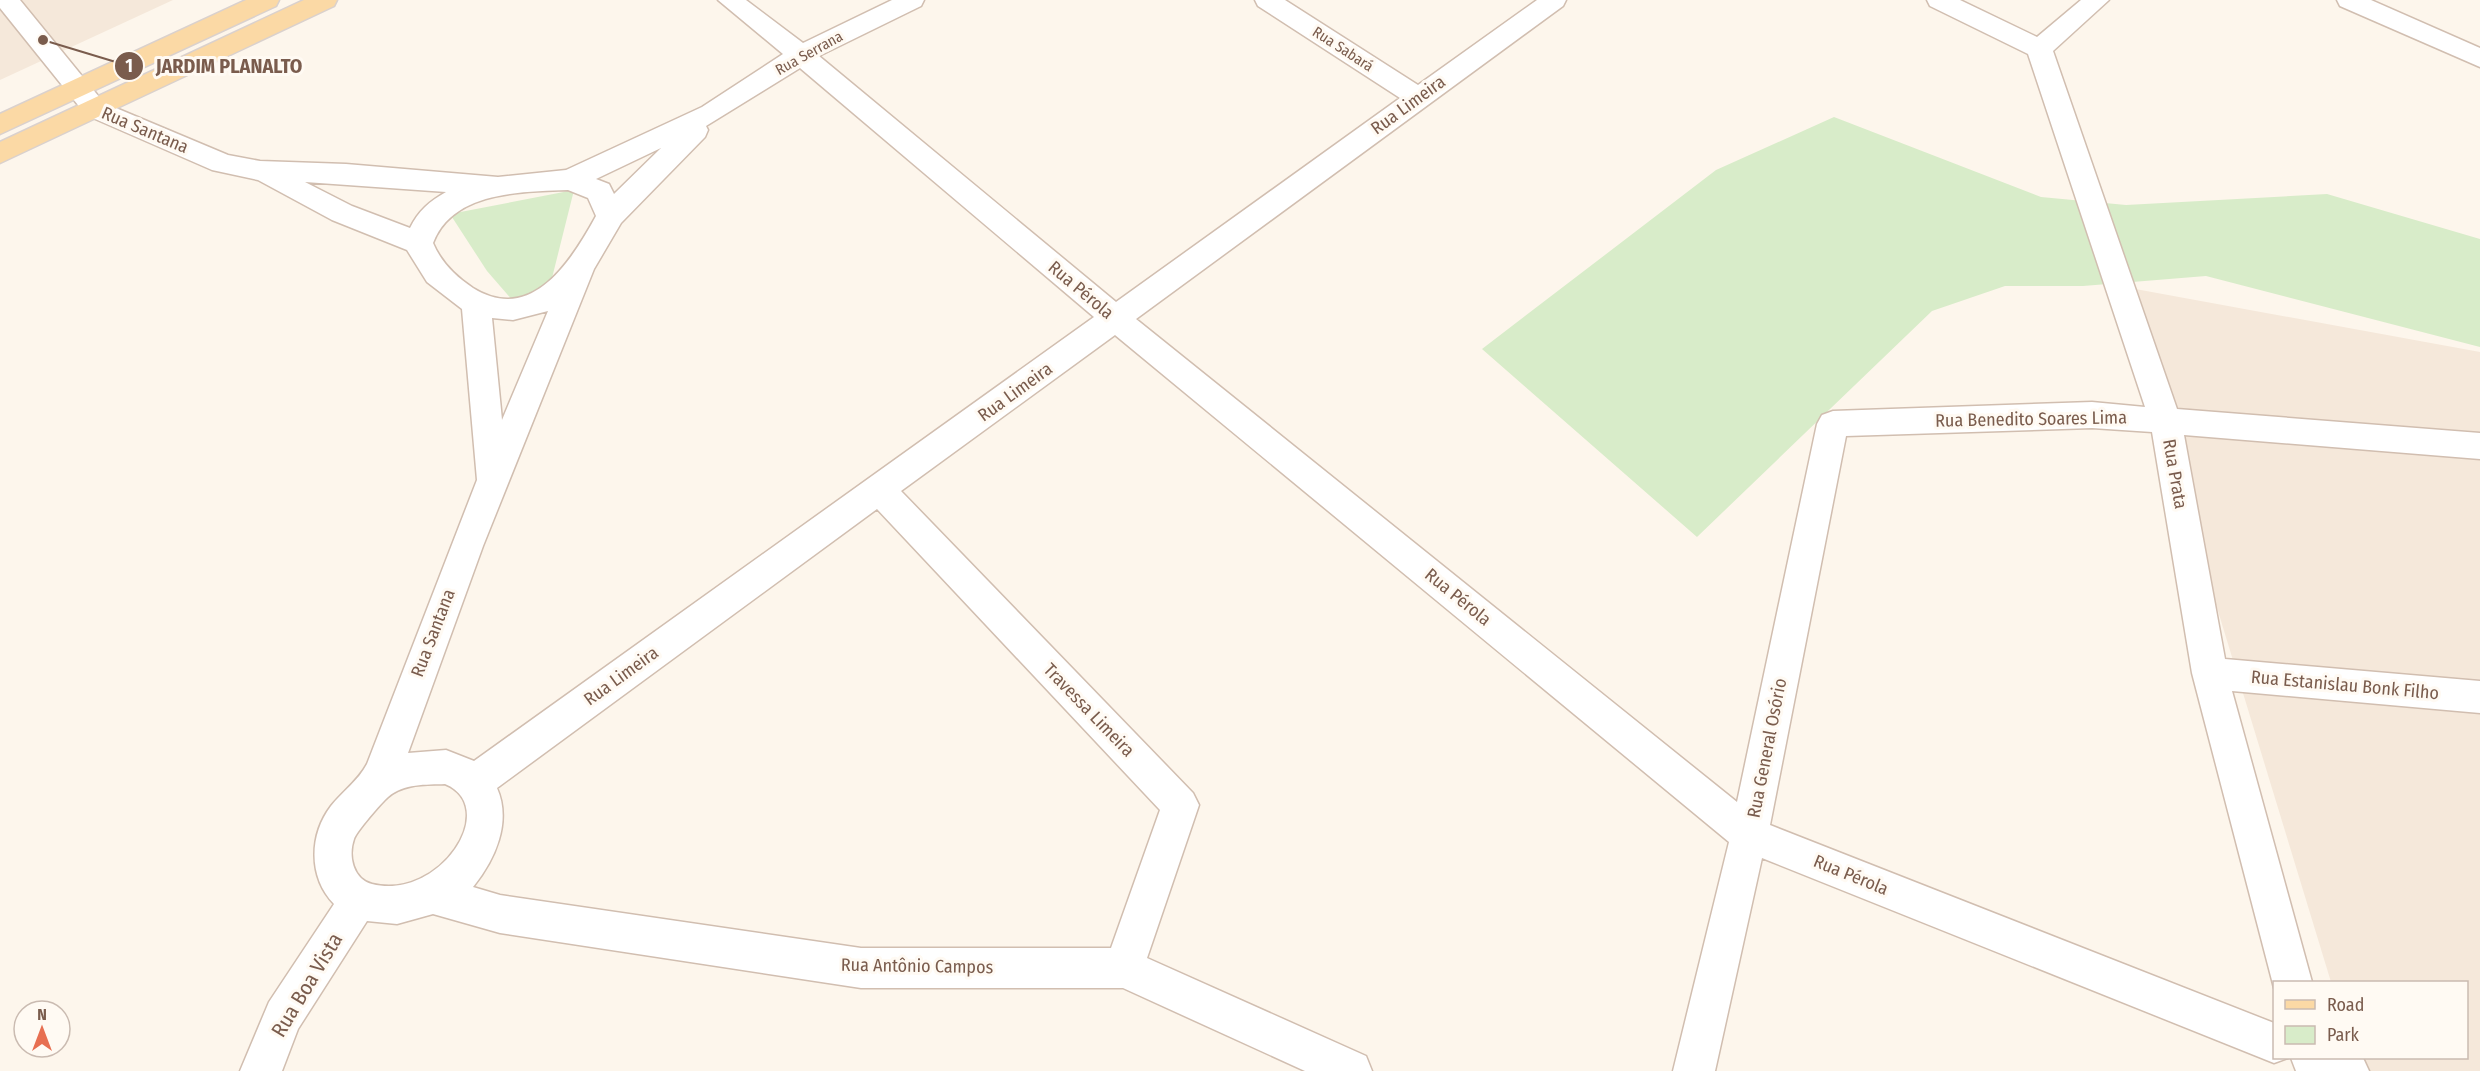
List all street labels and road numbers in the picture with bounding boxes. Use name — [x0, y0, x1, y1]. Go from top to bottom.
street label: Rua Sabará — [1309, 23, 1377, 75]
street label: Rua Serrana — [772, 27, 846, 79]
street label: Rua Limeira — [1367, 71, 1450, 139]
street label: Rua Santana — [98, 102, 192, 158]
street label: Rua Pérola — [1044, 256, 1118, 324]
street label: Rua Limeira — [974, 358, 1057, 426]
street label: Rua Benedito Soares Lima — [1935, 406, 2127, 432]
street label: Rua Prata — [2158, 437, 2192, 511]
street label: Rua Pérola — [1420, 564, 1496, 630]
street label: Rua Santana — [406, 586, 460, 680]
street label: Rua Limeira — [580, 642, 663, 710]
street label: Travessa Limeira — [1039, 659, 1139, 761]
street label: Rua Estanislau Bonk Filho — [2250, 666, 2440, 704]
street label: Rua General Osório — [1743, 676, 1791, 820]
street label: Rua Pérola — [1810, 850, 1892, 900]
street label: Rua Boa Vista — [266, 928, 348, 1042]
street label: Rua Antônio Campos — [841, 954, 994, 978]

